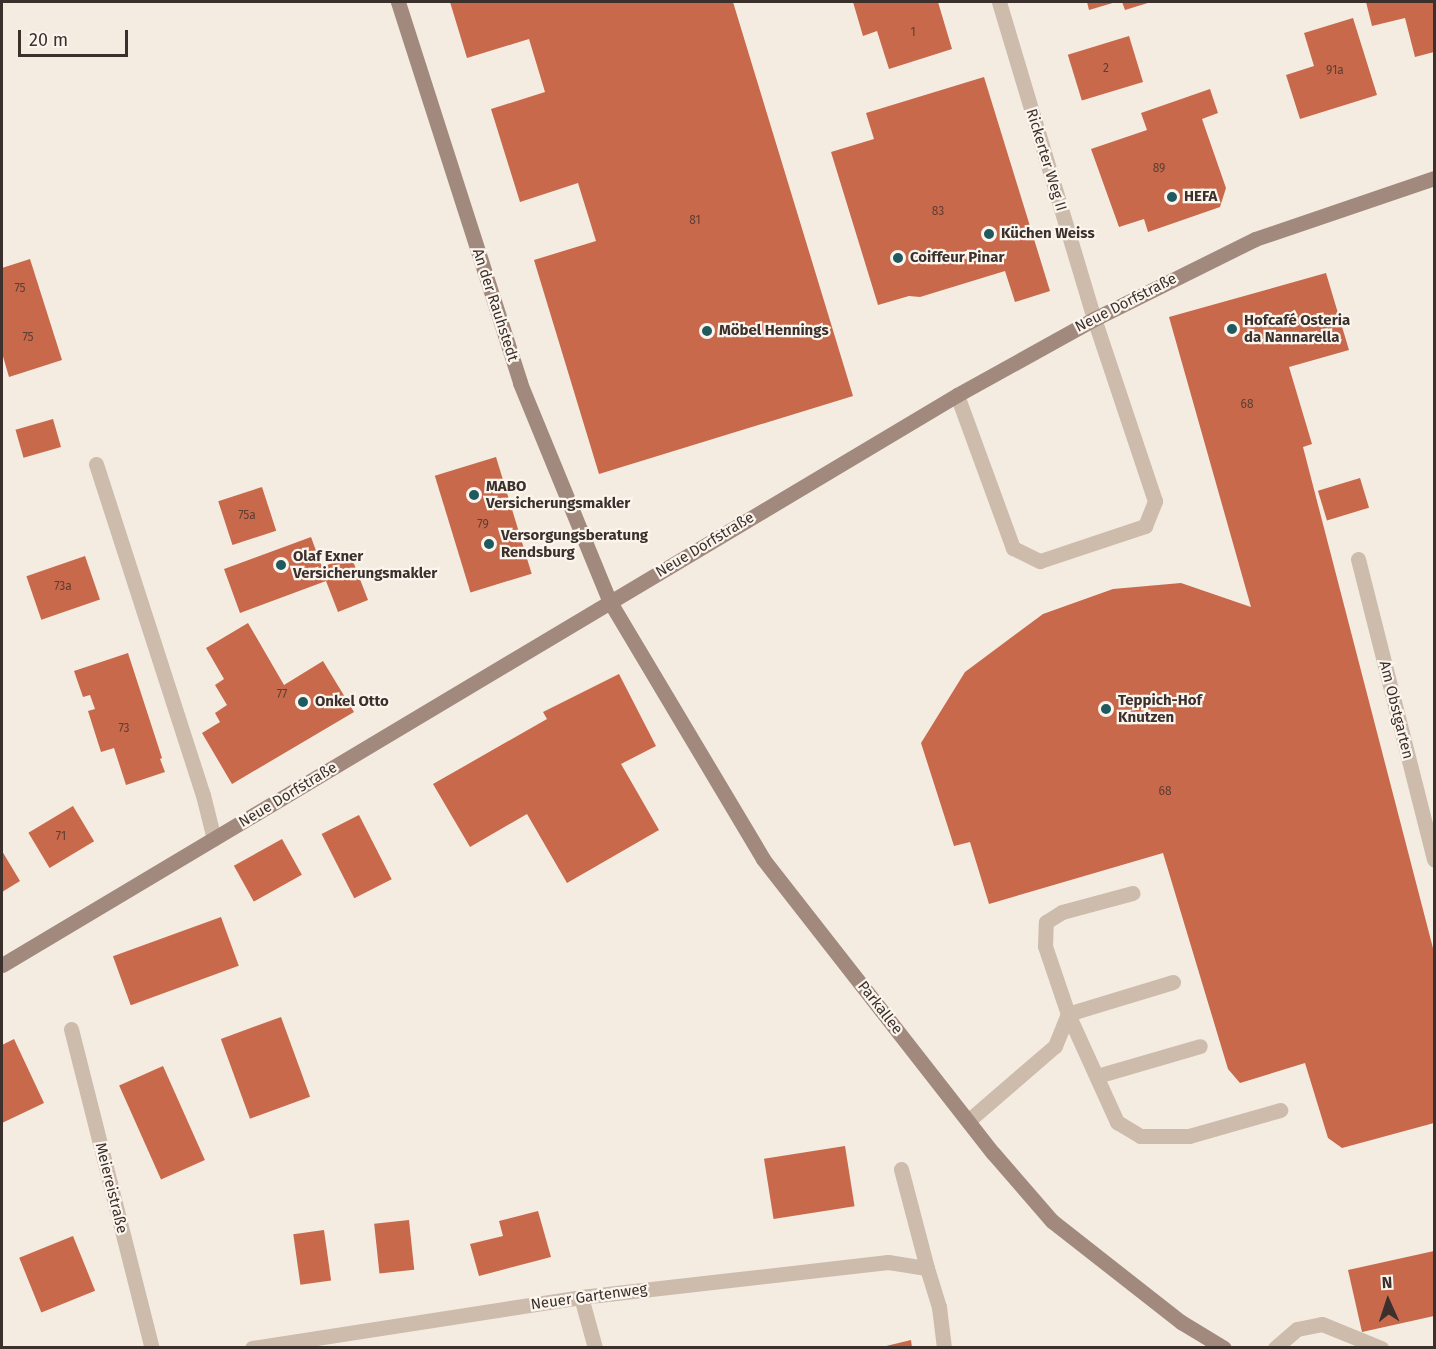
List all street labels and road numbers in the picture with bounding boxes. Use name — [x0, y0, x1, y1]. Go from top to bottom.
street label: Rickerter Weg II — [1022, 107, 1070, 213]
street label: An der Rauhstedt — [468, 246, 522, 364]
street label: Neue Dorfstraße — [1072, 270, 1180, 336]
street label: Neue Dorfstraße — [653, 509, 757, 581]
street label: Am Obstgarten — [1375, 659, 1417, 761]
street label: Neue Dorfstraße — [236, 759, 340, 831]
street label: Parkallee — [854, 978, 906, 1038]
street label: Meiereistraße — [91, 1141, 131, 1235]
street label: Neuer Gartenweg — [530, 1280, 648, 1314]

